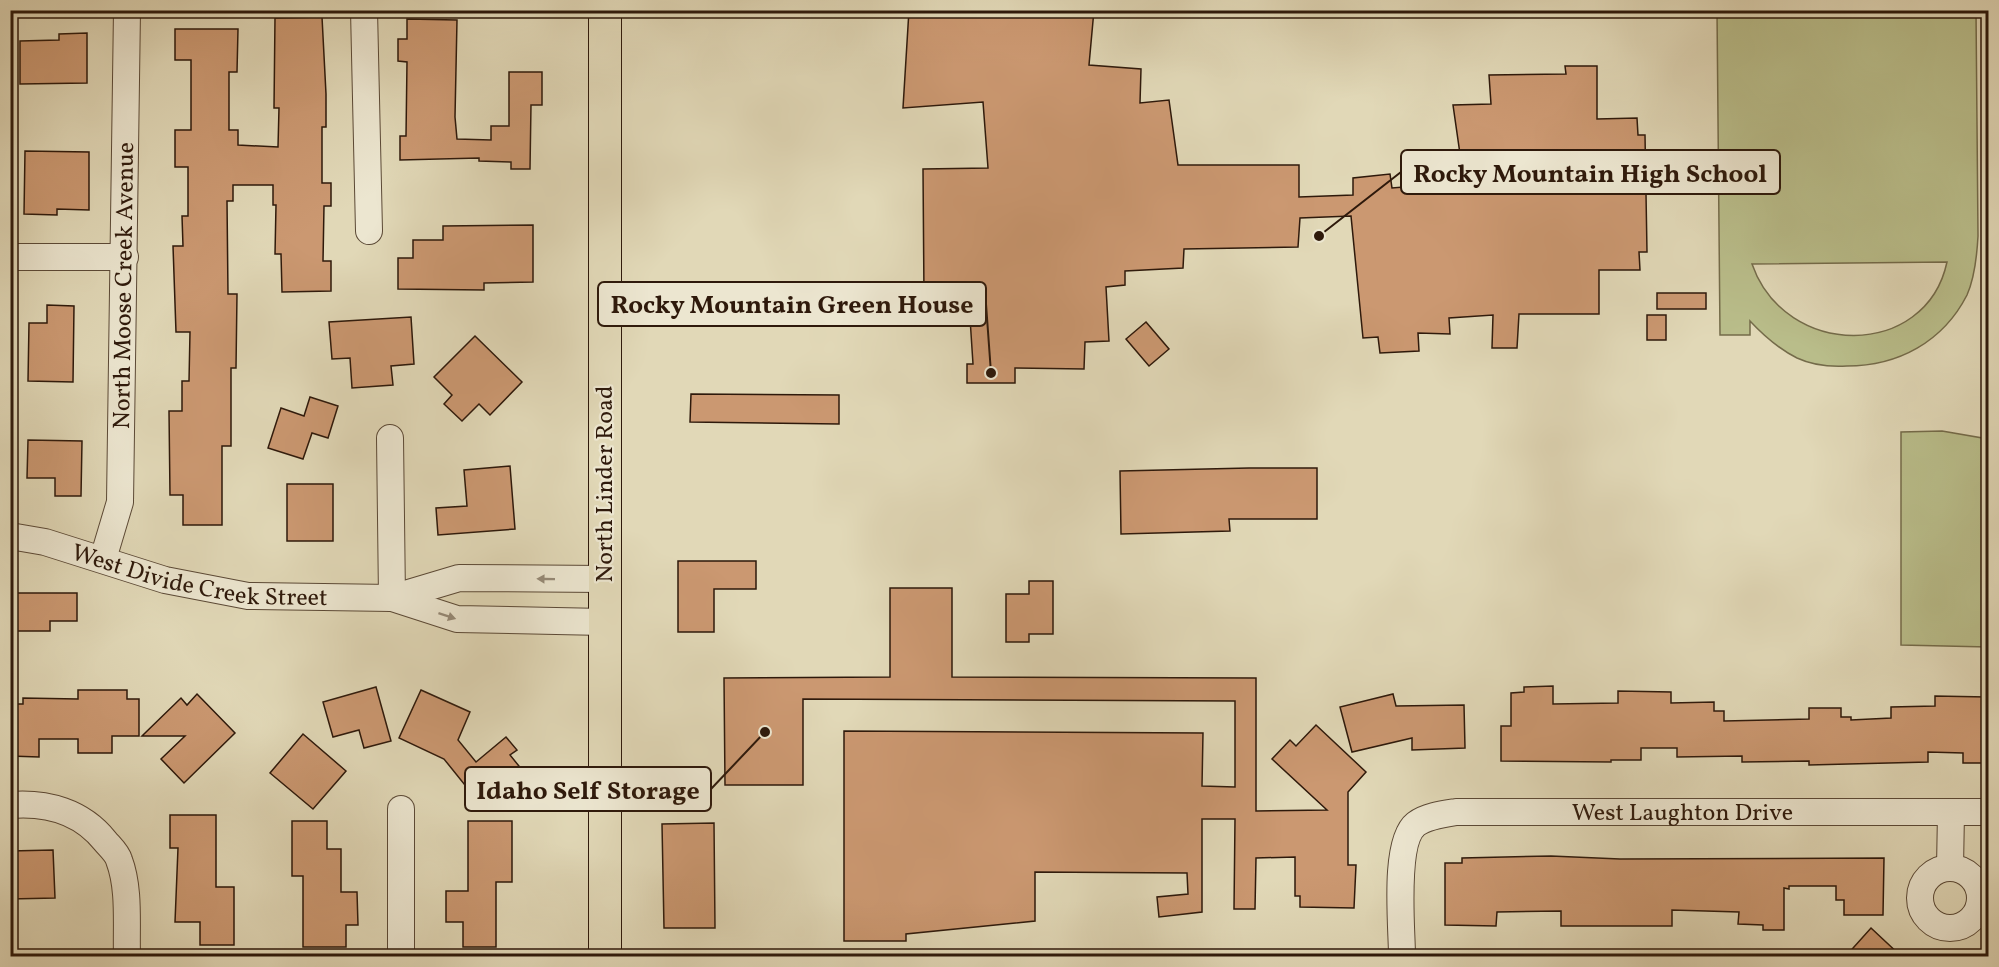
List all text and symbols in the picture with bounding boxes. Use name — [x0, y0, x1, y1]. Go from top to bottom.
street label: North Moose Creek Avenue — [106, 142, 144, 429]
callout: Rocky Mountain High School — [1401, 150, 1780, 194]
text: Rocky Mountain High School — [1413, 157, 1767, 193]
callout: Rocky Mountain Green House — [598, 282, 986, 326]
text: Rocky Mountain Green House — [610, 288, 974, 324]
street label: North Linder Road — [589, 385, 623, 583]
street label: West Divide Creek Street — [67, 536, 328, 616]
one-way arrow — [536, 574, 555, 583]
one-way arrow — [438, 612, 456, 621]
callout: Idaho Self Storage — [465, 767, 711, 811]
text: Idaho Self Storage — [476, 774, 700, 810]
street label: West Laughton Drive — [1572, 797, 1793, 831]

